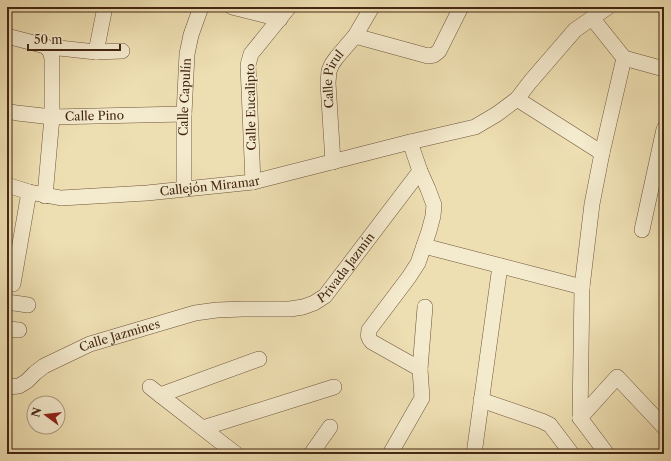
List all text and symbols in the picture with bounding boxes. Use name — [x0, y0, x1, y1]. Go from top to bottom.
scale bar — [28, 26, 120, 52]
text: 50 m — [34, 32, 63, 47]
street label: Calle Pirul — [320, 46, 347, 109]
street label: Calle Capulín — [176, 57, 194, 136]
street label: Calle Eucalipto — [242, 63, 259, 151]
street label: Calle Pino — [65, 107, 124, 124]
street label: Callejón Miramar — [159, 173, 262, 199]
street label: Privada Jazmín — [315, 229, 378, 306]
street label: Calle Jazmines — [77, 316, 162, 355]
north arrow — [26, 395, 66, 435]
text: N — [28, 406, 44, 419]

